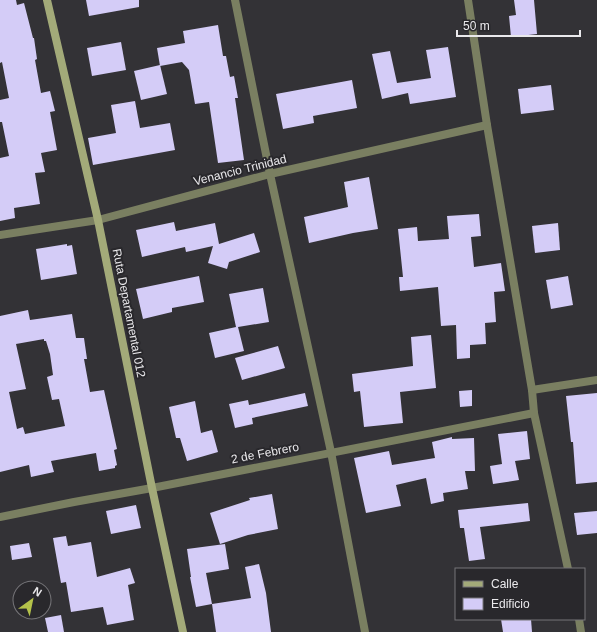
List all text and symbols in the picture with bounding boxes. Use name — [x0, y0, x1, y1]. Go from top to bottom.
scale bar — [457, 12, 580, 38]
text: 50 m — [463, 19, 490, 33]
street label: Venancio Trinidad — [192, 152, 288, 188]
street label: Ruta Departamental 012 — [110, 247, 148, 379]
street label: 2 de Febrero — [230, 440, 300, 466]
legend — [455, 568, 585, 620]
text: Calle — [491, 577, 519, 591]
north arrow — [12, 580, 52, 620]
text: N — [31, 584, 44, 599]
text: Edificio — [491, 597, 530, 611]

